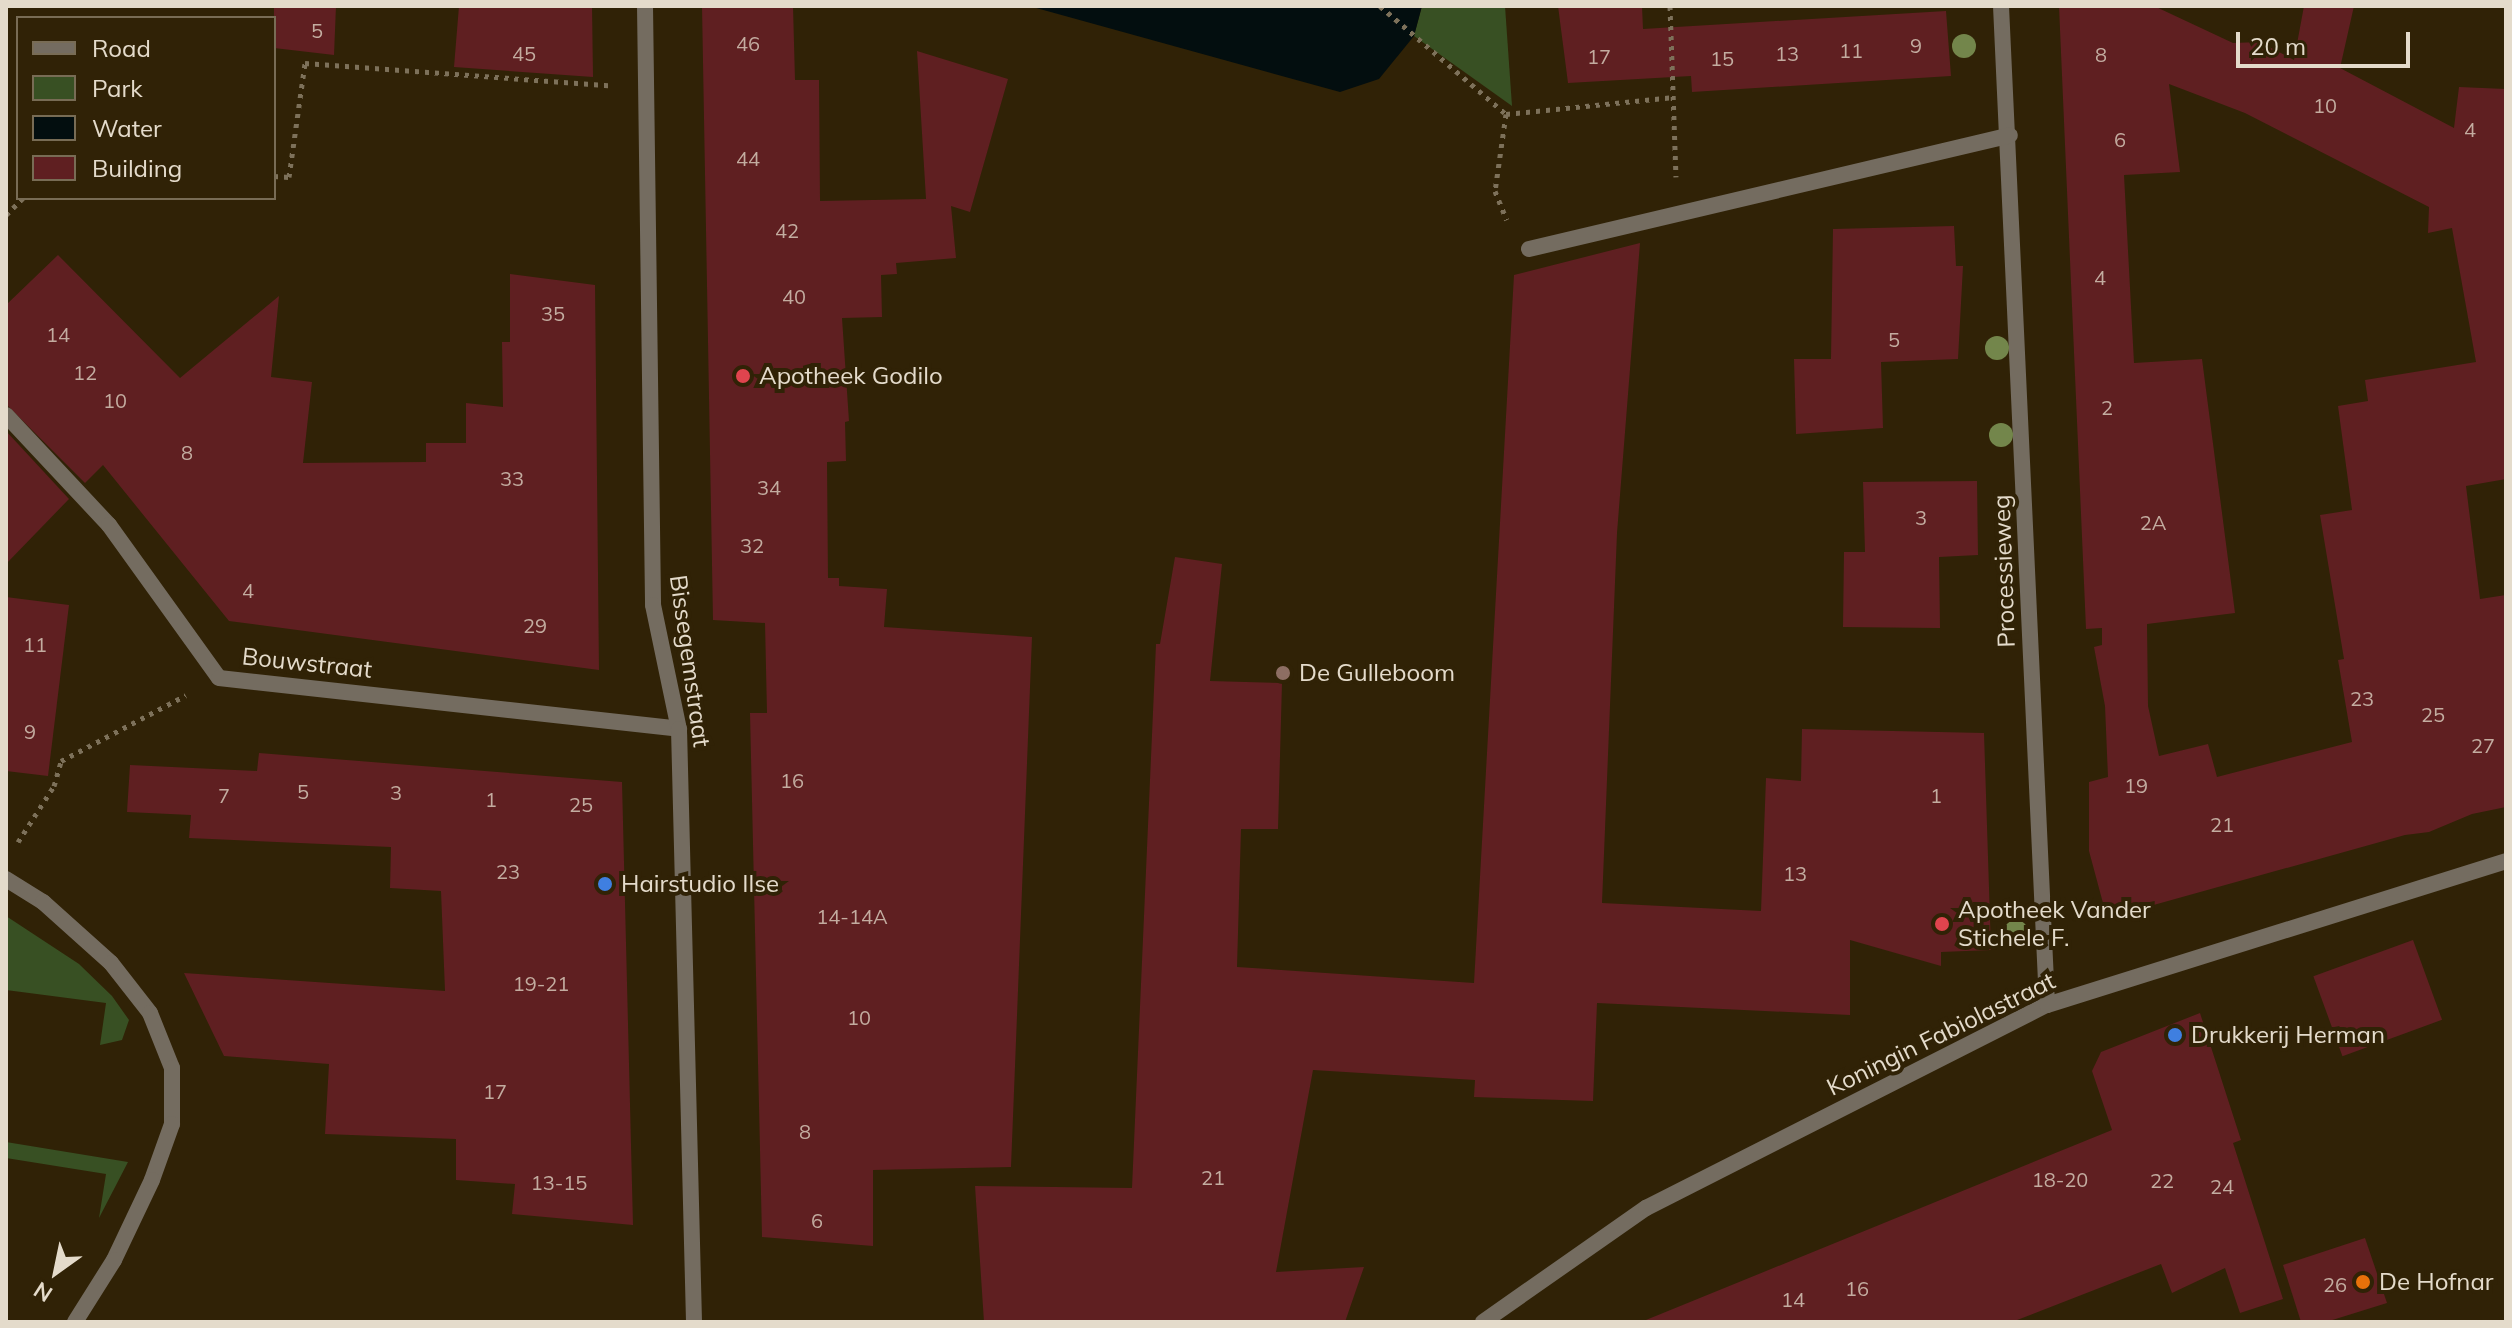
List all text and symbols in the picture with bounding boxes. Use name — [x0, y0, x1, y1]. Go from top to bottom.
legend — [16, 16, 276, 200]
scale bar — [2240, 16, 2414, 66]
house number: 5 — [311, 18, 323, 42]
house number: 46 — [736, 31, 760, 55]
text: 20 m — [2250, 31, 2306, 61]
text: Road — [92, 33, 151, 63]
house number: 9 — [1910, 33, 1922, 57]
house number: 11 — [1839, 38, 1863, 62]
house number: 45 — [512, 41, 536, 65]
house number: 13 — [1775, 41, 1799, 65]
house number: 8 — [2095, 42, 2107, 66]
house number: 17 — [1587, 44, 1611, 68]
house number: 15 — [1710, 46, 1734, 70]
text: Park — [92, 73, 143, 103]
house number: 10 — [2313, 93, 2337, 117]
text: Water — [92, 113, 162, 143]
house number: 4 — [2464, 117, 2476, 141]
house number: 6 — [2114, 127, 2126, 151]
house number: 44 — [736, 146, 760, 170]
text: Building — [92, 153, 182, 183]
house number: 42 — [775, 218, 799, 242]
house number: 4 — [2094, 265, 2106, 289]
house number: 40 — [782, 284, 806, 308]
house number: 35 — [541, 301, 565, 325]
house number: 14 — [46, 322, 70, 346]
house number: 5 — [1888, 327, 1900, 351]
house number: 12 — [73, 360, 97, 384]
place label: Apotheek Godilo — [759, 362, 943, 390]
marker: Apotheek Godilo — [734, 367, 752, 385]
house number: 10 — [103, 388, 127, 412]
house number: 2 — [2101, 395, 2113, 419]
house number: 8 — [181, 440, 193, 464]
house number: 33 — [500, 466, 524, 490]
house number: 34 — [757, 475, 781, 499]
street label: Processieweg — [1987, 494, 2021, 648]
house number: 3 — [1915, 505, 1927, 529]
house number: 2A — [2140, 510, 2166, 534]
house number: 32 — [740, 533, 764, 557]
street label: Bissegemstraat — [664, 573, 716, 749]
house number: 4 — [242, 578, 254, 602]
house number: 29 — [523, 613, 547, 637]
house number: 11 — [23, 632, 47, 656]
street label: Bouwstraat — [241, 642, 373, 684]
place label: De Gulleboom — [1299, 659, 1455, 687]
marker: De Gulleboom — [1274, 664, 1292, 682]
house number: 23 — [2350, 686, 2374, 710]
house number: 25 — [2421, 702, 2445, 726]
house number: 9 — [24, 719, 36, 743]
house number: 27 — [2471, 733, 2495, 757]
house number: 16 — [780, 768, 804, 792]
house number: 19 — [2124, 773, 2148, 797]
house number: 5 — [297, 779, 309, 803]
house number: 3 — [390, 780, 402, 804]
house number: 7 — [218, 783, 230, 807]
house number: 1 — [1930, 783, 1942, 807]
house number: 1 — [485, 787, 497, 811]
house number: 25 — [569, 792, 593, 816]
house number: 21 — [2210, 812, 2234, 836]
house number: 23 — [496, 859, 520, 883]
house number: 13 — [1783, 861, 1807, 885]
place label: Hairstudio Ilse — [621, 870, 779, 898]
marker: Hairstudio Ilse — [596, 875, 614, 893]
place label: Apotheek Vander Stichele F. — [1958, 896, 2151, 952]
house number: 14-14A — [816, 904, 888, 928]
marker: Apotheek Vander Stichele F. — [1933, 915, 1951, 933]
street label: Koningin Fabiolastraat — [1822, 966, 2060, 1102]
house number: 19-21 — [513, 971, 569, 995]
house number: 10 — [847, 1005, 871, 1029]
place label: Drukkerij Herman — [2191, 1021, 2385, 1049]
marker: Drukkerij Herman — [2166, 1026, 2184, 1044]
house number: 17 — [483, 1079, 507, 1103]
house number: 8 — [799, 1119, 811, 1143]
house number: 21 — [1201, 1165, 1225, 1189]
house number: 18-20 — [2032, 1167, 2088, 1191]
house number: 22 — [2150, 1168, 2174, 1192]
house number: 13-15 — [531, 1170, 587, 1194]
house number: 24 — [2210, 1174, 2234, 1198]
house number: 6 — [811, 1208, 823, 1232]
north arrow — [16, 1232, 96, 1312]
place label: De Hofnar — [2379, 1268, 2494, 1296]
house number: 26 — [2323, 1272, 2347, 1296]
marker: De Hofnar — [2354, 1273, 2372, 1291]
text: N — [28, 1276, 58, 1308]
house number: 16 — [1845, 1276, 1869, 1300]
house number: 14 — [1781, 1287, 1805, 1311]

